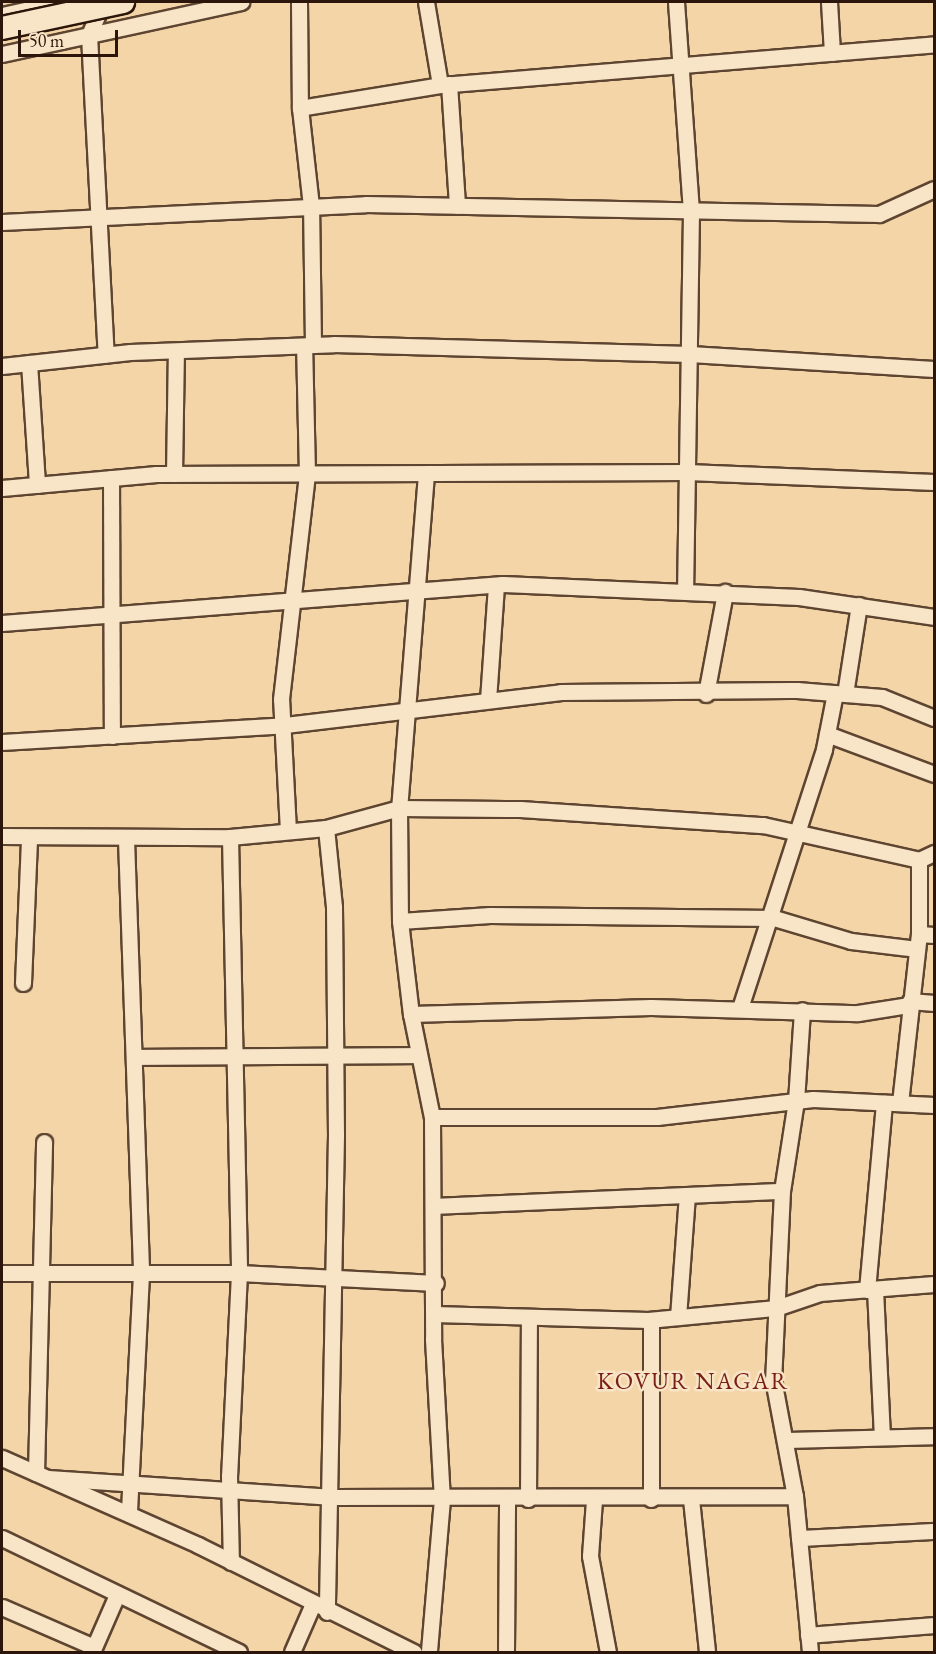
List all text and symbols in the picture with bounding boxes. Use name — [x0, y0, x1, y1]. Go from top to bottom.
scale bar — [21, 18, 122, 56]
text: 50 m — [29, 29, 64, 52]
district label: KOVUR NAGAR — [597, 1367, 789, 1395]

